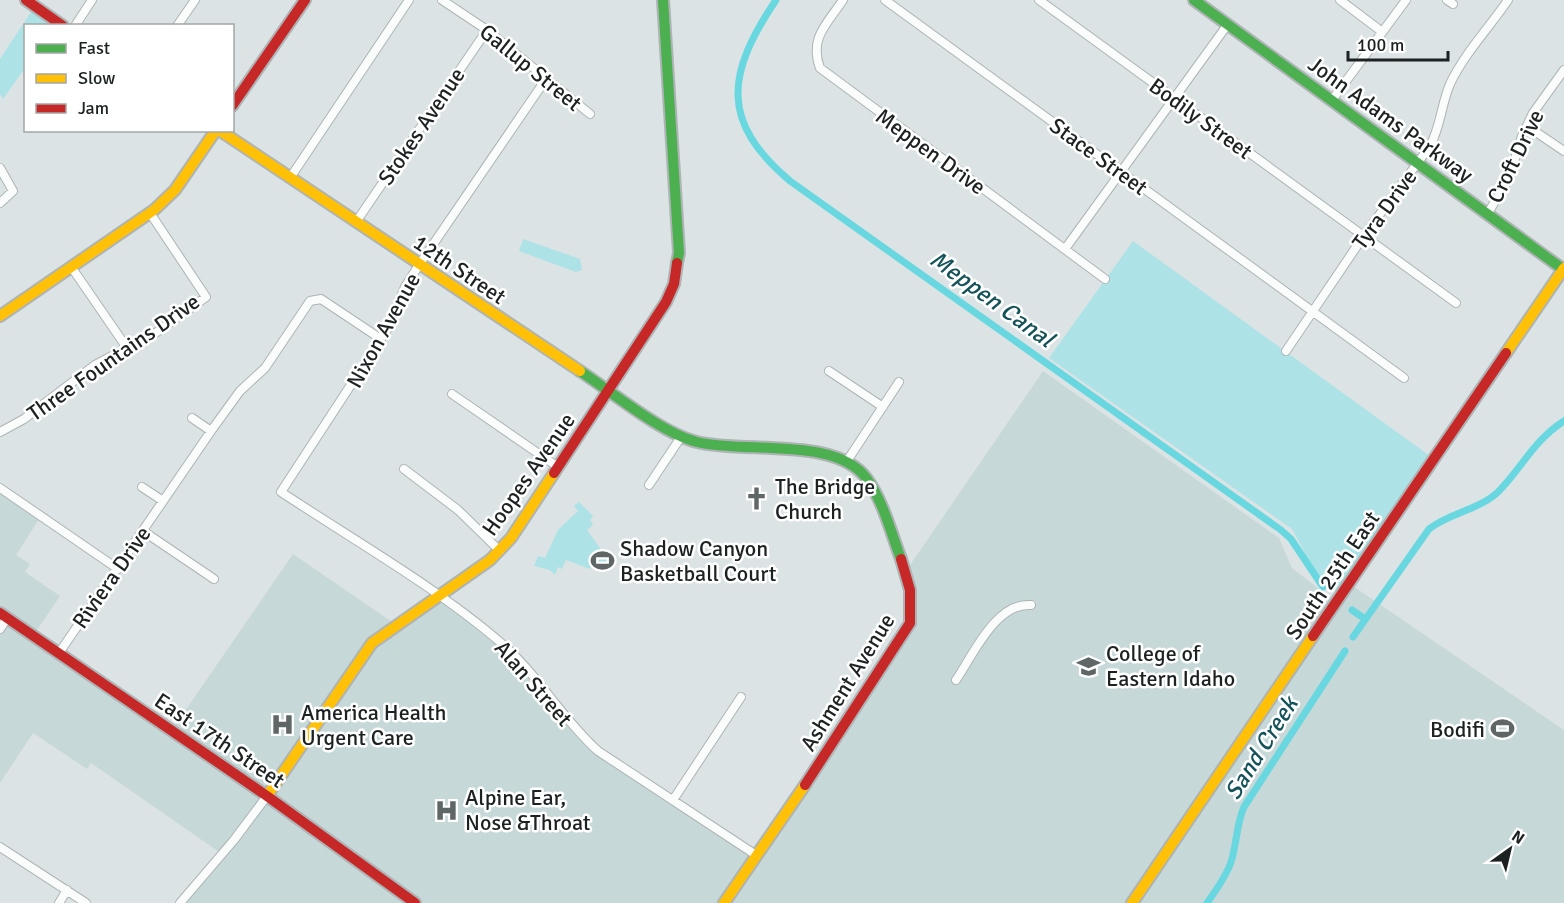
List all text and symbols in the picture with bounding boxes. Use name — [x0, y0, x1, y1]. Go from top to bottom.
street label: Gallup Street — [474, 18, 587, 117]
legend — [24, 24, 234, 132]
scale bar — [1348, 24, 1448, 62]
text: 100 m — [1357, 34, 1404, 56]
text: Fast — [78, 37, 110, 59]
street label: John Adams Parkway — [1303, 50, 1479, 189]
street label: Stokes Avenue — [372, 62, 471, 190]
text: Slow — [78, 67, 115, 89]
street label: Bodily Street — [1144, 72, 1258, 165]
text: Jam — [78, 97, 109, 119]
street label: Meppen Drive — [871, 103, 991, 200]
street label: Croft Drive — [1481, 105, 1550, 207]
street label: Stace Street — [1044, 112, 1153, 201]
street label: Tyra Drive — [1346, 164, 1423, 255]
street label: 12th Street — [408, 229, 511, 310]
water label: Meppen Canal — [924, 244, 1061, 355]
street label: Nixon Avenue — [341, 268, 426, 393]
street label: Three Fountains Drive — [22, 288, 205, 427]
street label: Hoopes Avenue — [476, 408, 581, 541]
place label: The Bridge Church — [775, 473, 875, 525]
church icon: The Bridge Church — [744, 486, 770, 512]
street label: South 25th East — [1279, 506, 1386, 645]
street label: Riviera Drive — [66, 521, 157, 634]
place label: Shadow Canyon Basketball Court — [620, 535, 777, 587]
sports icon: Shadow Canyon Basketball Court — [589, 548, 615, 574]
street label: Ashment Avenue — [794, 609, 900, 756]
street label: Alan Street — [489, 635, 578, 732]
place label: College of Eastern Idaho — [1106, 640, 1235, 692]
school or university icon: College of Eastern Idaho — [1075, 653, 1101, 679]
street label: East 17th Street — [149, 687, 290, 794]
water label: Sand Creek — [1218, 689, 1305, 805]
place label: America Health Urgent Care — [301, 699, 447, 751]
hospital icon: America Health Urgent Care — [270, 712, 296, 738]
place label: Bodifi — [1430, 716, 1485, 743]
sports icon: Bodifi — [1490, 716, 1516, 742]
place label: Alpine Ear, Nose &Throat — [465, 784, 591, 836]
hospital icon: Alpine Ear, Nose &Throat — [434, 797, 460, 823]
north arrow — [1480, 819, 1540, 879]
text: N — [1508, 826, 1528, 849]

